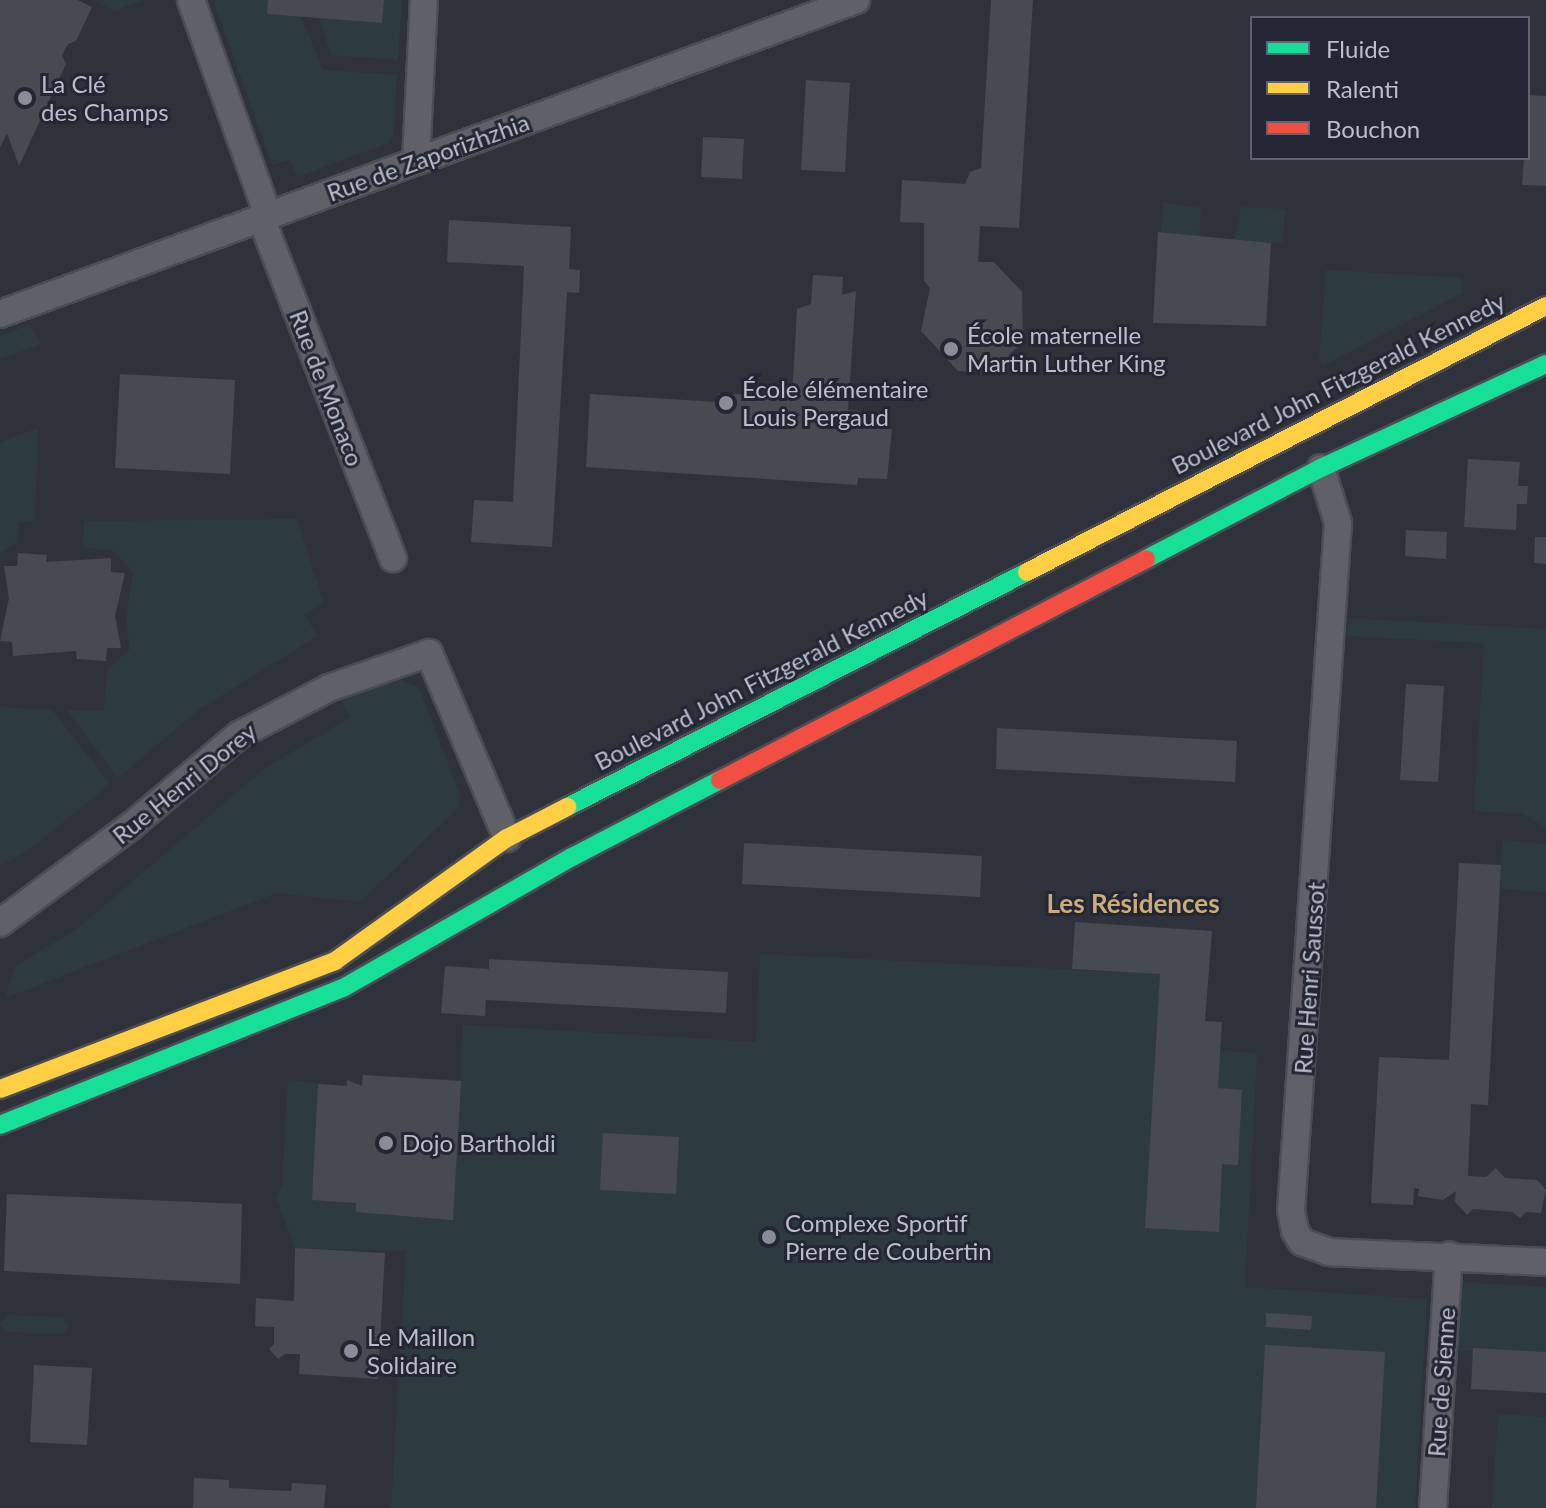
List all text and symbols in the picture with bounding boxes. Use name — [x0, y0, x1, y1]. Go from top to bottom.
legend — [1250, 16, 1530, 160]
text: Fluide — [1326, 34, 1390, 63]
place label: La Clé des Champs — [41, 70, 169, 126]
text: Ralenti — [1326, 74, 1399, 103]
marker: La Clé des Champs — [16, 89, 34, 107]
street label: Rue de Zaporizhzhia — [323, 107, 533, 207]
text: Bouchon — [1326, 114, 1420, 143]
street label: Boulevard John Fitzgerald Kennedy — [1166, 286, 1510, 480]
street label: Rue de Monaco — [284, 306, 370, 470]
place label: École maternelle Martin Luther King — [967, 321, 1166, 377]
marker: École maternelle Martin Luther King — [942, 340, 960, 358]
place label: École élémentaire Louis Pergaud — [742, 375, 928, 431]
marker: École élémentaire Louis Pergaud — [717, 394, 735, 412]
street label: Boulevard John Fitzgerald Kennedy — [589, 582, 933, 776]
street label: Rue Henri Dorey — [107, 716, 261, 850]
street label: Rue Henri Saussot — [1288, 881, 1330, 1075]
district label: Les Résidences — [1046, 888, 1220, 920]
place label: Dojo Bartholdi — [402, 1129, 556, 1157]
marker: Dojo Bartholdi — [377, 1134, 395, 1152]
place label: Complexe Sportif Pierre de Coubertin — [785, 1209, 992, 1265]
marker: Complexe Sportif Pierre de Coubertin — [760, 1228, 778, 1246]
street label: Rue de Sienne — [1421, 1306, 1461, 1458]
place label: Le Maillon Solidaire — [367, 1323, 475, 1379]
marker: Le Maillon Solidaire — [342, 1342, 360, 1360]

